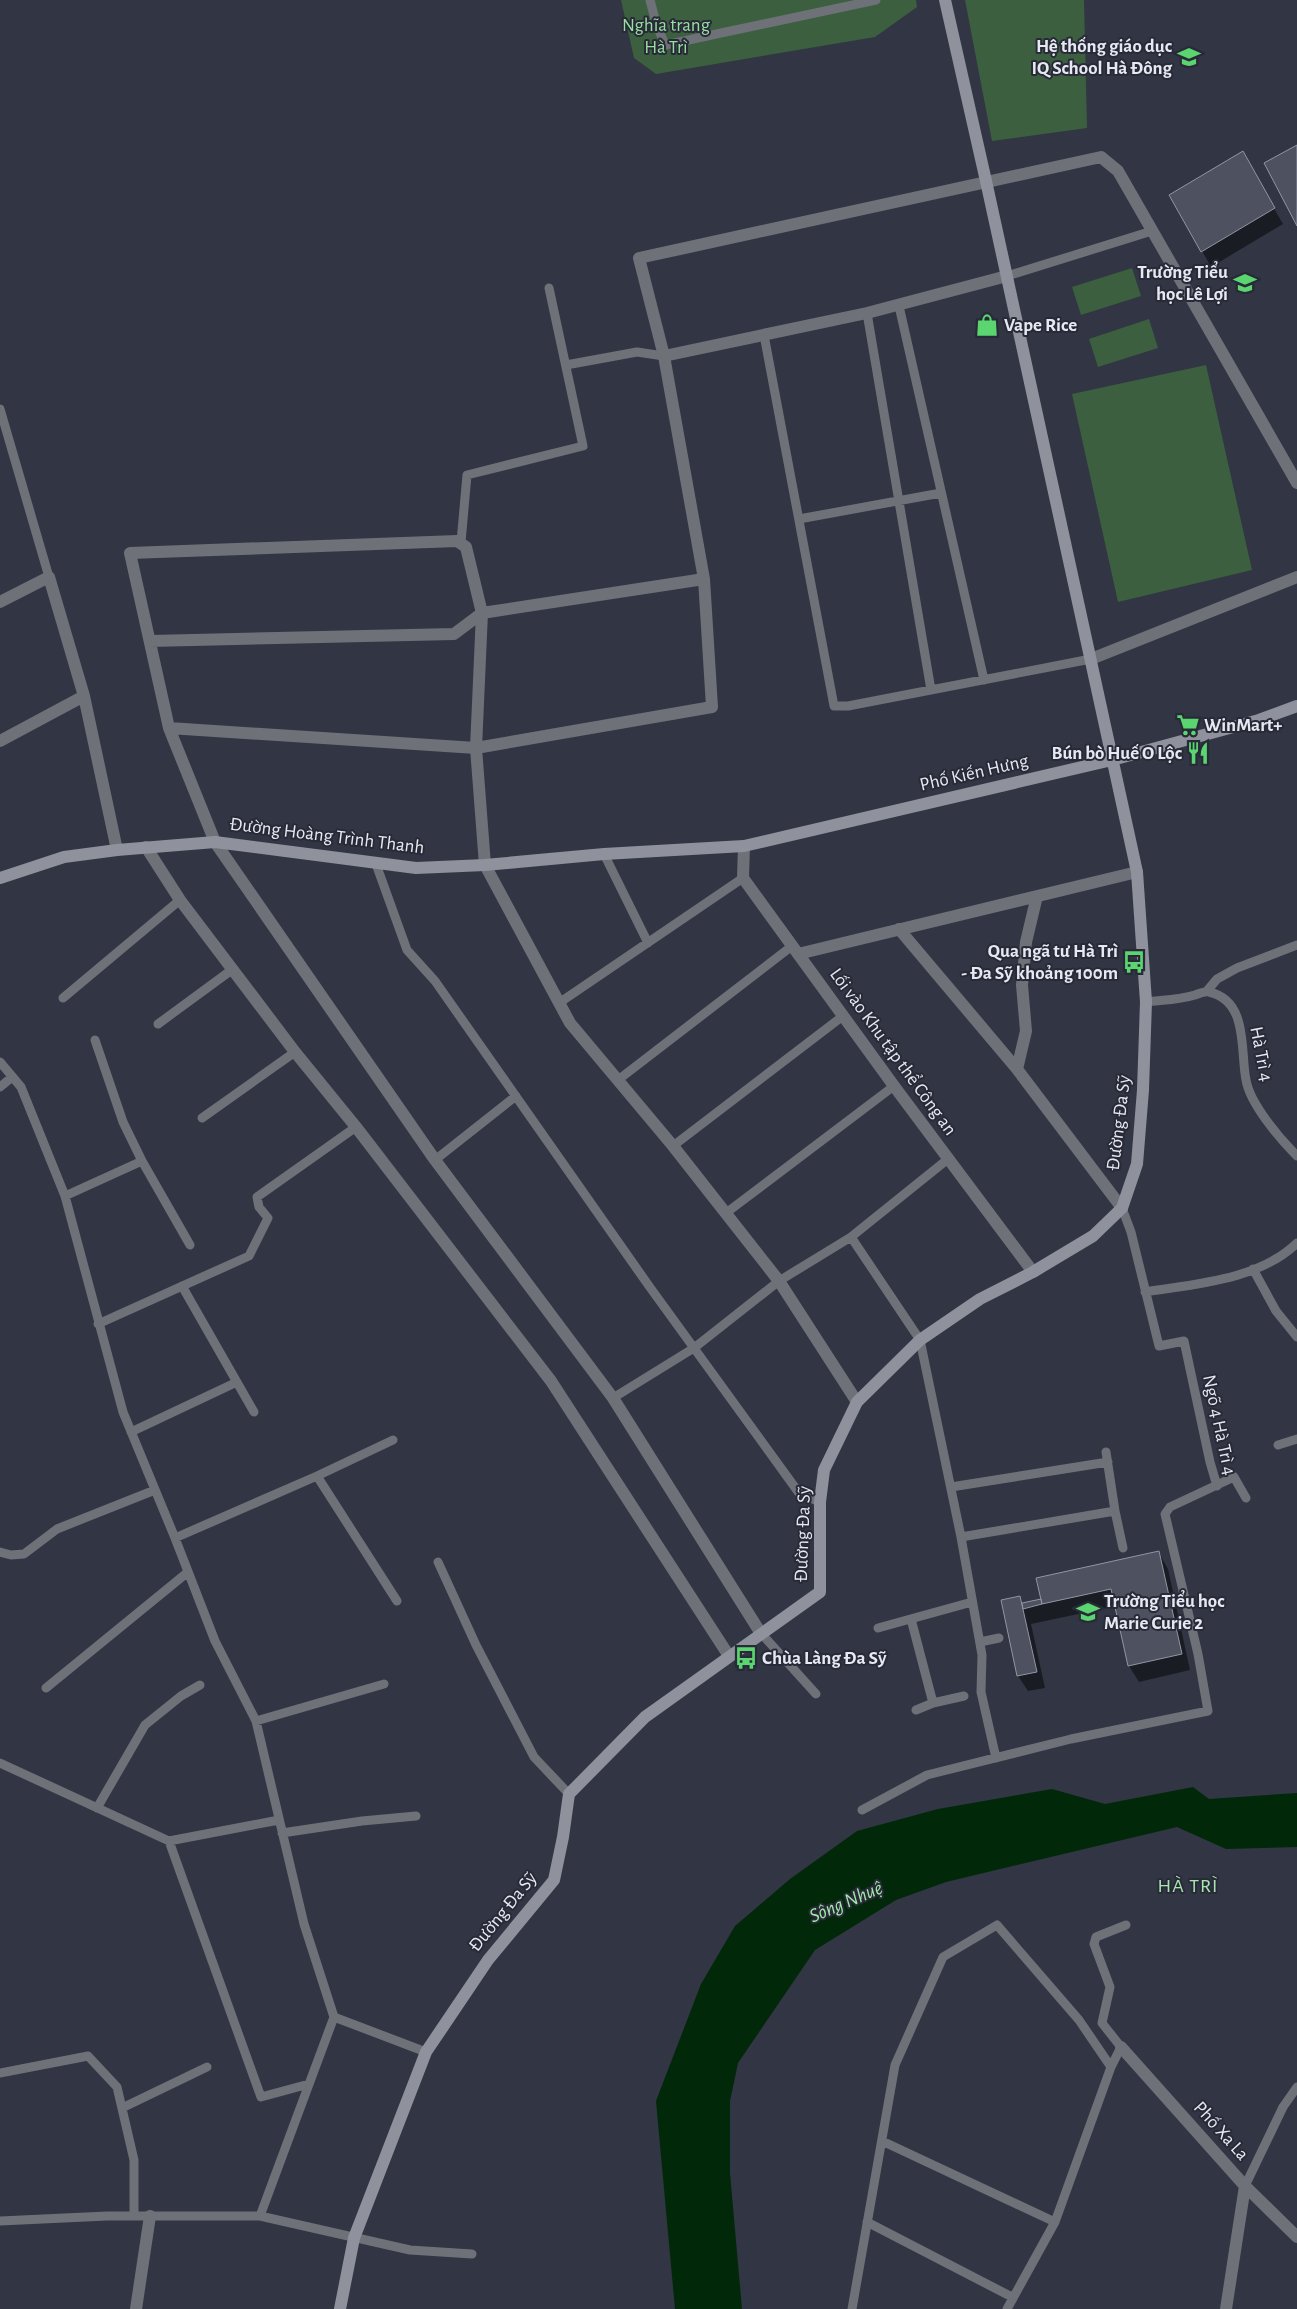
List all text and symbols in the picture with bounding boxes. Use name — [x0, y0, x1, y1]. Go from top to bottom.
park label: Nghĩa trang Hà Trì — [622, 16, 711, 57]
place label: Hệ thống giáo dục IQ School Hà Đông — [1032, 36, 1173, 78]
school or university icon: Hệ thống giáo dục IQ School Hà Đông — [1176, 44, 1202, 70]
place label: Trường Tiểu học Lê Lợi — [1137, 261, 1228, 304]
school or university icon: Trường Tiểu học Lê Lợi — [1232, 270, 1258, 296]
shop icon: Vape Rice — [974, 312, 1000, 338]
place label: Vape Rice — [1004, 316, 1077, 335]
supermarket icon: WinMart+ — [1175, 712, 1201, 738]
place label: WinMart+ — [1204, 716, 1282, 735]
restaurant icon: Bún bò Huế O Lộc — [1185, 740, 1211, 766]
place label: Bún bò Huế O Lộc — [1051, 743, 1183, 763]
street label: Phố Kiến Hưng — [918, 751, 1031, 795]
street label: Đường Hoàng Trình Thanh — [229, 815, 425, 857]
place label: Qua ngã tư Hà Trì - Đa Sỹ khoảng 100m — [961, 942, 1118, 983]
bus stop icon: Qua ngã tư Hà Trì - Đa Sỹ khoảng 100m — [1121, 949, 1147, 975]
street label: Lối vào Khu tập thể Công an — [826, 964, 961, 1139]
street label: Hà Trì 4 — [1246, 1025, 1276, 1083]
street label: Đường Đa Sỹ — [1104, 1074, 1134, 1172]
street label: Ngõ 4 Hà Trì 4 — [1199, 1373, 1239, 1477]
street label: Đường Đa Sỹ — [792, 1486, 814, 1582]
place label: Trường Tiểu học Marie Curie 2 — [1104, 1590, 1225, 1633]
school or university icon: Trường Tiểu học Marie Curie 2 — [1075, 1599, 1101, 1625]
bus stop icon: Chùa Làng Đa Sỹ — [733, 1645, 759, 1671]
place label: Chùa Làng Đa Sỹ — [762, 1649, 887, 1668]
street label: Đường Đa Sỹ — [465, 1869, 541, 1955]
district label: HÀ TRÌ — [1158, 1875, 1218, 1896]
water label: Sông Nhuệ — [807, 1878, 886, 1926]
street label: Phố Xa La — [1190, 2098, 1252, 2164]

